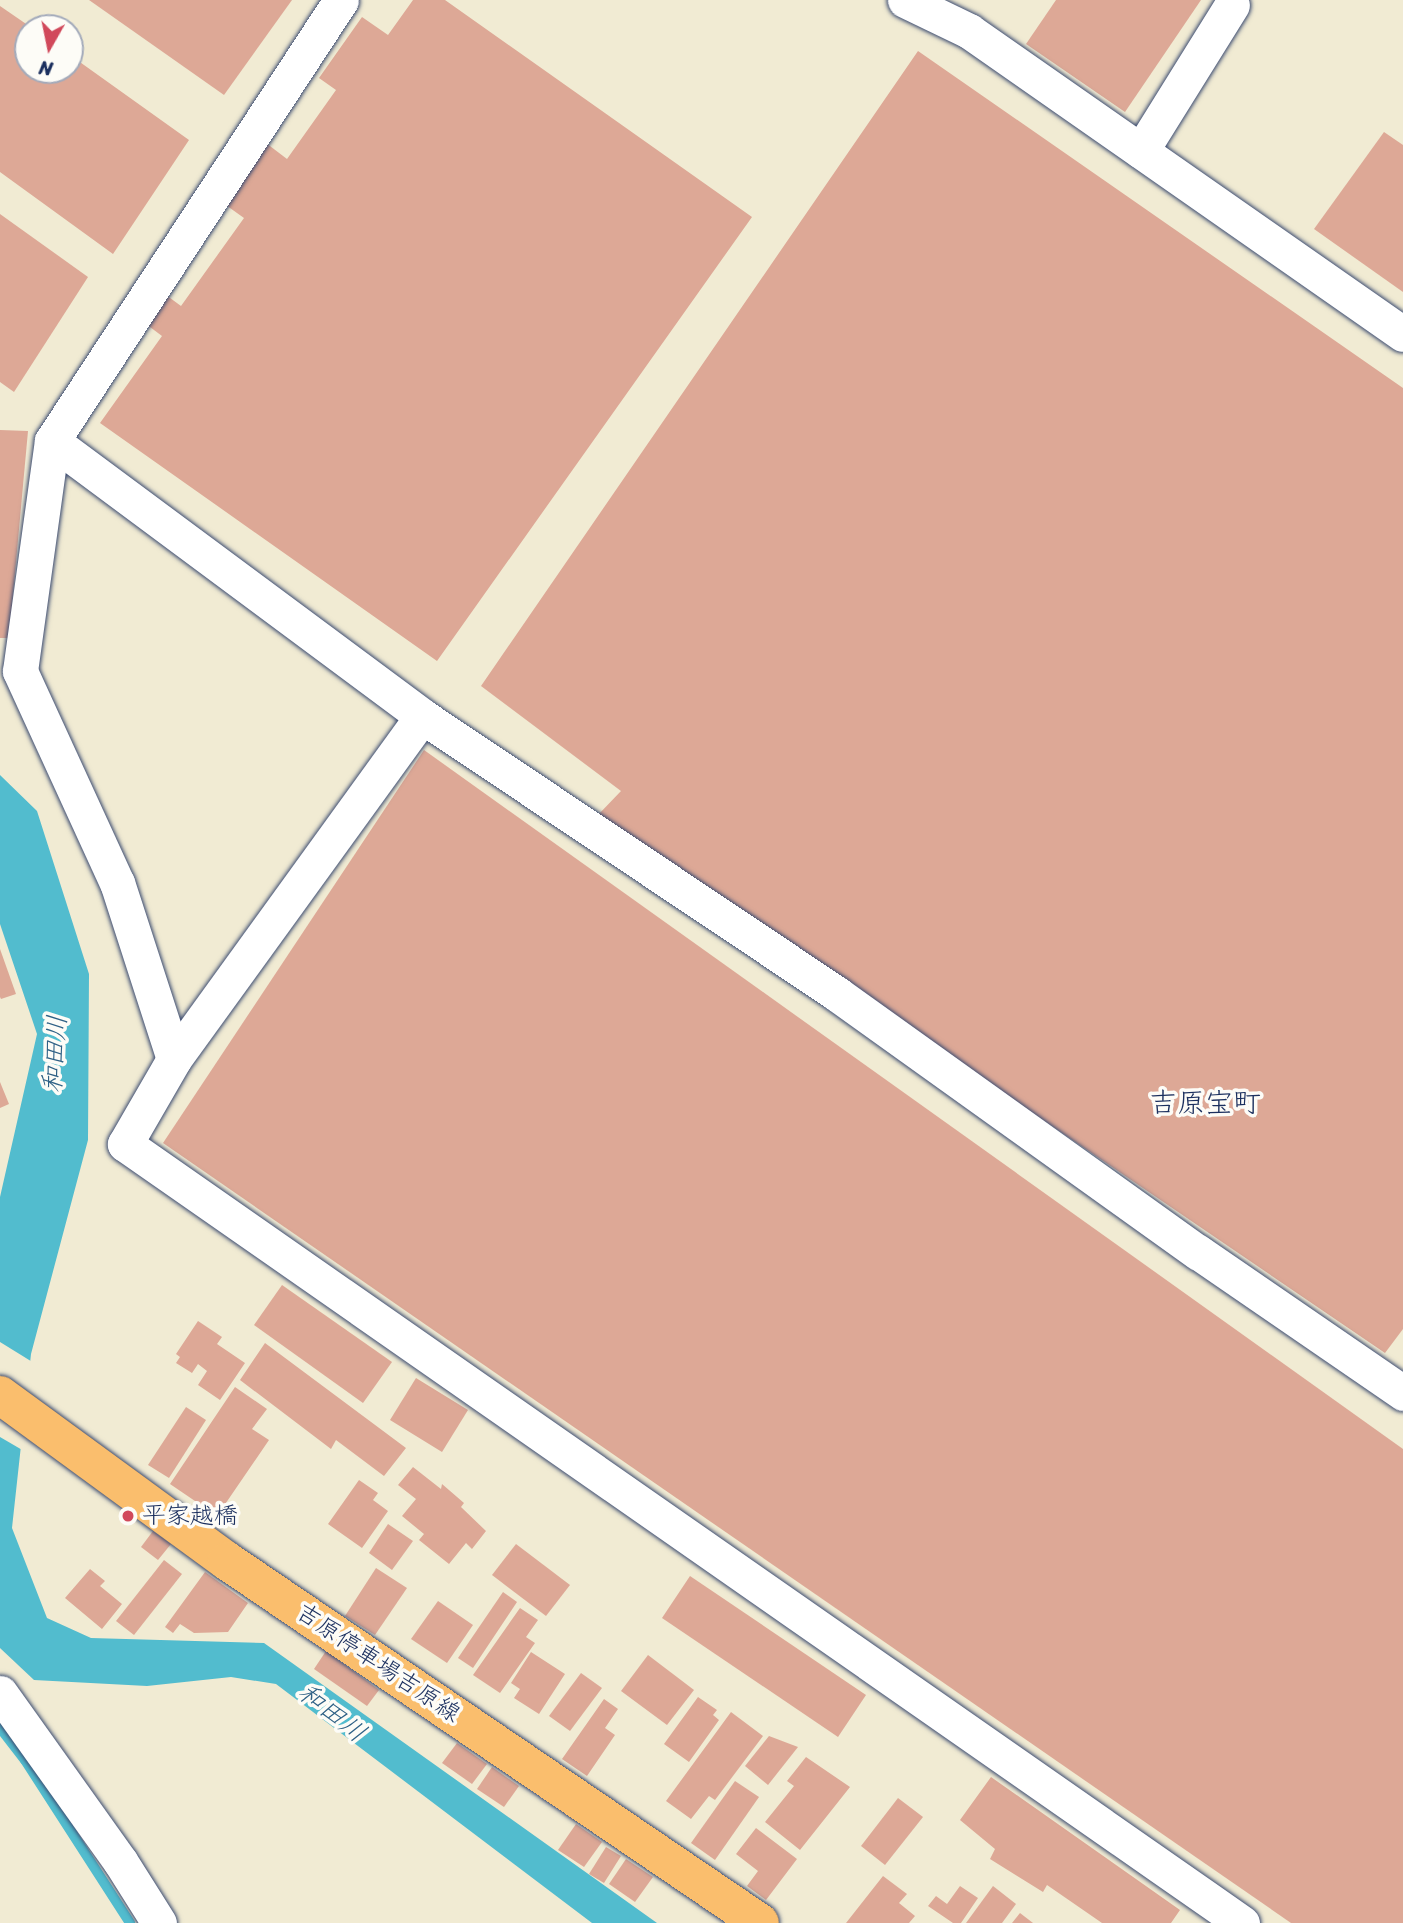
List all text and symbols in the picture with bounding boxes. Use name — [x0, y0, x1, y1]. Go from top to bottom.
north arrow — [14, 14, 84, 84]
text: N — [37, 51, 55, 86]
water label: 和田川 — [37, 1014, 73, 1094]
district label: 吉原宝町 — [1149, 1086, 1261, 1120]
place label: 平家越橋 — [142, 1502, 238, 1530]
marker: 平家越橋 — [120, 1508, 136, 1524]
street label: 吉原停車場吉原線 — [290, 1597, 466, 1729]
water label: 和田川 — [292, 1677, 372, 1749]

